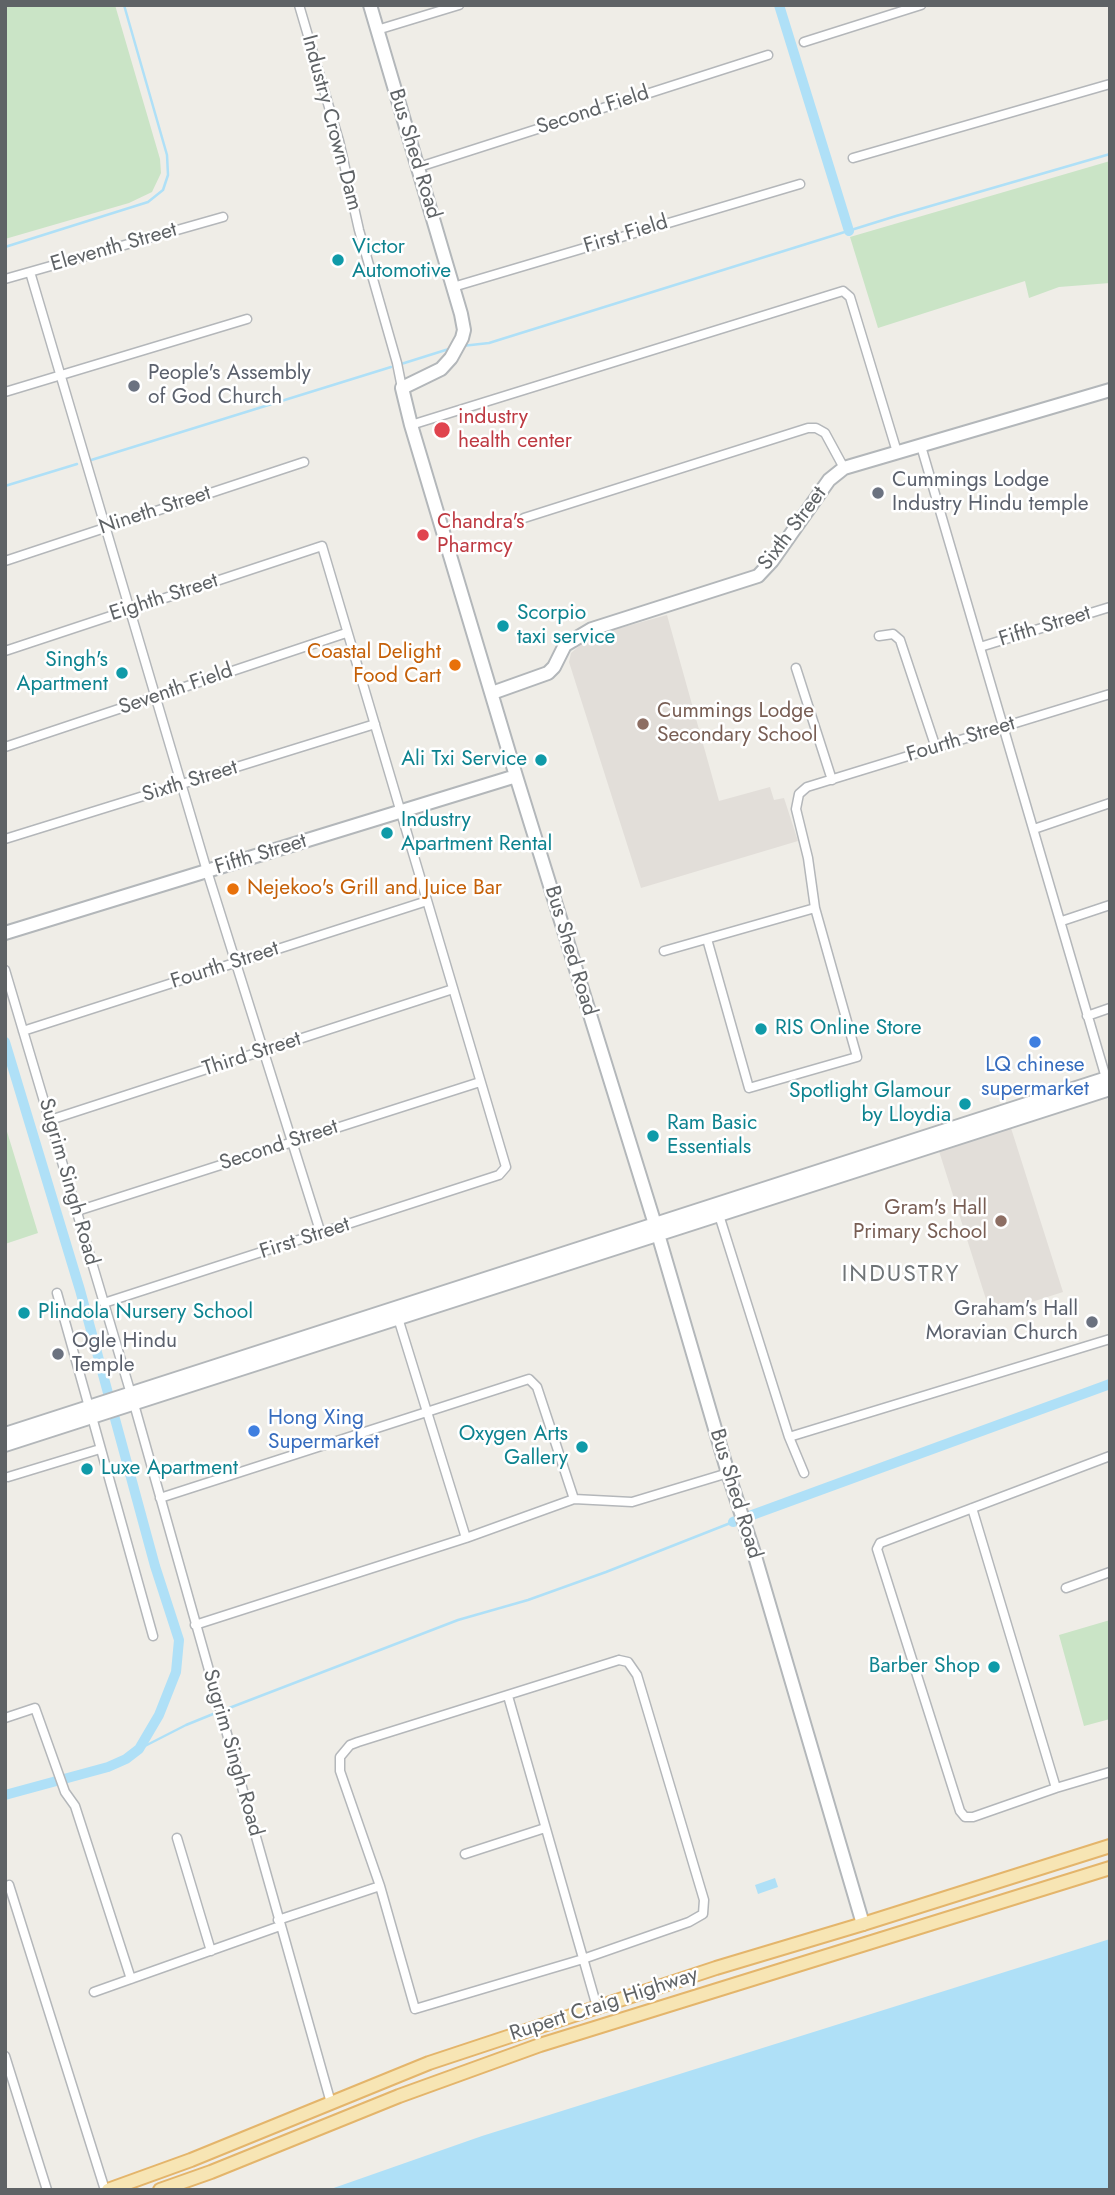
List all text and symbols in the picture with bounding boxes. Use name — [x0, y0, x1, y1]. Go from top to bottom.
street label: Industry Crown Dam — [295, 32, 367, 214]
street label: Second Field — [534, 81, 652, 141]
street label: Bus Shed Road — [382, 86, 446, 222]
street label: First Field — [581, 210, 671, 260]
street label: Eleventh Street — [48, 218, 180, 278]
place label: Victor Automotive — [352, 235, 451, 285]
marker: Victor Automotive — [330, 252, 346, 268]
place label: People's Assembly of God Church — [148, 361, 311, 411]
marker: People's Assembly of God Church — [126, 378, 142, 394]
place label: industry health center — [458, 405, 572, 455]
marker: industry health center — [432, 420, 452, 440]
place label: Cummings Lodge Industry Hindu temple — [892, 468, 1089, 518]
street label: Nineth Street — [96, 481, 214, 541]
street label: Sixth Street — [753, 482, 833, 576]
marker: Cummings Lodge Industry Hindu temple — [870, 485, 886, 501]
place label: Chandra's Pharmcy — [437, 510, 525, 560]
marker: Chandra's Pharmcy — [415, 527, 431, 543]
street label: Eighth Street — [107, 569, 221, 627]
place label: Scorpio taxi service — [517, 601, 615, 651]
street label: Fifth Street — [996, 601, 1094, 653]
marker: Scorpio taxi service — [495, 618, 511, 634]
place label: Coastal Delight Food Cart — [307, 640, 441, 690]
place label: Singh's Apartment — [17, 648, 108, 698]
marker: Coastal Delight Food Cart — [447, 657, 463, 673]
street label: Seventh Field — [116, 659, 236, 721]
marker: Singh's Apartment — [114, 665, 130, 681]
place label: Cummings Lodge Secondary School — [657, 699, 818, 749]
street label: Fourth Street — [904, 712, 1018, 768]
marker: Cummings Lodge Secondary School — [635, 716, 651, 732]
place label: Ali Txi Service — [401, 747, 527, 773]
marker: Ali Txi Service — [533, 752, 549, 768]
street label: Sixth Street — [139, 756, 241, 808]
place label: Industry Apartment Rental — [401, 808, 552, 858]
marker: Industry Apartment Rental — [379, 825, 395, 841]
street label: Fifth Street — [212, 829, 310, 881]
place label: Nejekoo's Grill and Juice Bar — [247, 876, 502, 902]
marker: Nejekoo's Grill and Juice Bar — [225, 881, 241, 897]
street label: Bus Shed Road — [538, 883, 602, 1019]
street label: Fourth Street — [168, 937, 282, 995]
place label: RIS Online Store — [775, 1016, 921, 1042]
marker: RIS Online Store — [753, 1021, 769, 1037]
street label: Third Street — [200, 1027, 304, 1083]
marker: LQ chinese supermarket — [1027, 1034, 1043, 1050]
place label: LQ chinese supermarket — [981, 1053, 1089, 1103]
place label: Spotlight Glamour by Lloydia — [789, 1079, 951, 1129]
street label: Sugrim Singh Road — [32, 1096, 104, 1268]
marker: Spotlight Glamour by Lloydia — [957, 1096, 973, 1112]
place label: Ram Basic Essentials — [667, 1111, 757, 1161]
street label: Second Street — [217, 1115, 341, 1177]
marker: Ram Basic Essentials — [645, 1128, 661, 1144]
place label: Gram's Hall Primary School — [853, 1196, 987, 1246]
street label: First Street — [257, 1213, 353, 1265]
marker: Gram's Hall Primary School — [993, 1213, 1009, 1229]
district label: INDUSTRY — [843, 1261, 959, 1289]
place label: Graham's Hall Moravian Church — [926, 1297, 1078, 1347]
place label: Plindola Nursery School — [38, 1300, 253, 1326]
marker: Plindola Nursery School — [16, 1305, 32, 1321]
marker: Graham's Hall Moravian Church — [1084, 1314, 1100, 1330]
place label: Ogle Hindu Temple — [72, 1329, 177, 1379]
marker: Ogle Hindu Temple — [50, 1346, 66, 1362]
place label: Hong Xing Supermarket — [268, 1406, 379, 1456]
place label: Oxygen Arts Gallery — [459, 1422, 568, 1472]
marker: Hong Xing Supermarket — [246, 1423, 262, 1439]
street label: Bus Shed Road — [703, 1426, 767, 1562]
marker: Oxygen Arts Gallery — [574, 1439, 590, 1455]
place label: Luxe Apartment — [101, 1456, 238, 1482]
marker: Luxe Apartment — [79, 1461, 95, 1477]
place label: Barber Shop — [869, 1654, 980, 1680]
marker: Barber Shop — [986, 1659, 1002, 1675]
street label: Sugrim Singh Road — [196, 1667, 268, 1839]
street label: Rupert Craig Highway — [507, 1963, 701, 2047]

